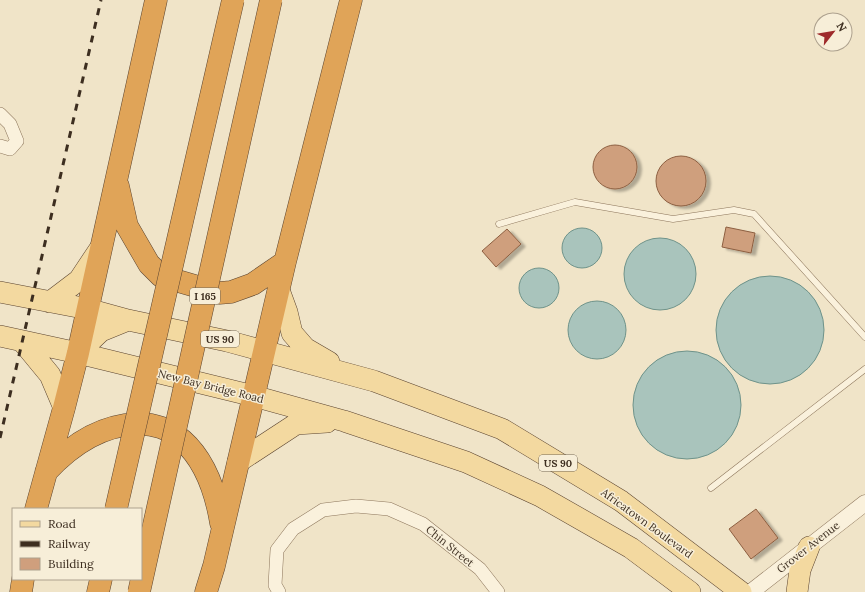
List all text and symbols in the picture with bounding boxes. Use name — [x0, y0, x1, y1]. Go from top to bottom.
north arrow — [813, 12, 853, 52]
text: N — [833, 20, 850, 35]
road number: I 165 — [190, 288, 220, 304]
road number: US 90 — [201, 331, 239, 347]
street label: New Bay Bridge Road — [157, 366, 266, 406]
road number: US 90 — [539, 455, 577, 471]
street label: Africatown Boulevard — [598, 484, 696, 561]
legend — [12, 508, 142, 580]
text: Road — [48, 516, 76, 531]
street label: Grover Avenue — [774, 518, 842, 576]
street label: Chin Street — [423, 522, 478, 570]
text: Railway — [48, 536, 91, 551]
text: Building — [48, 556, 94, 571]

